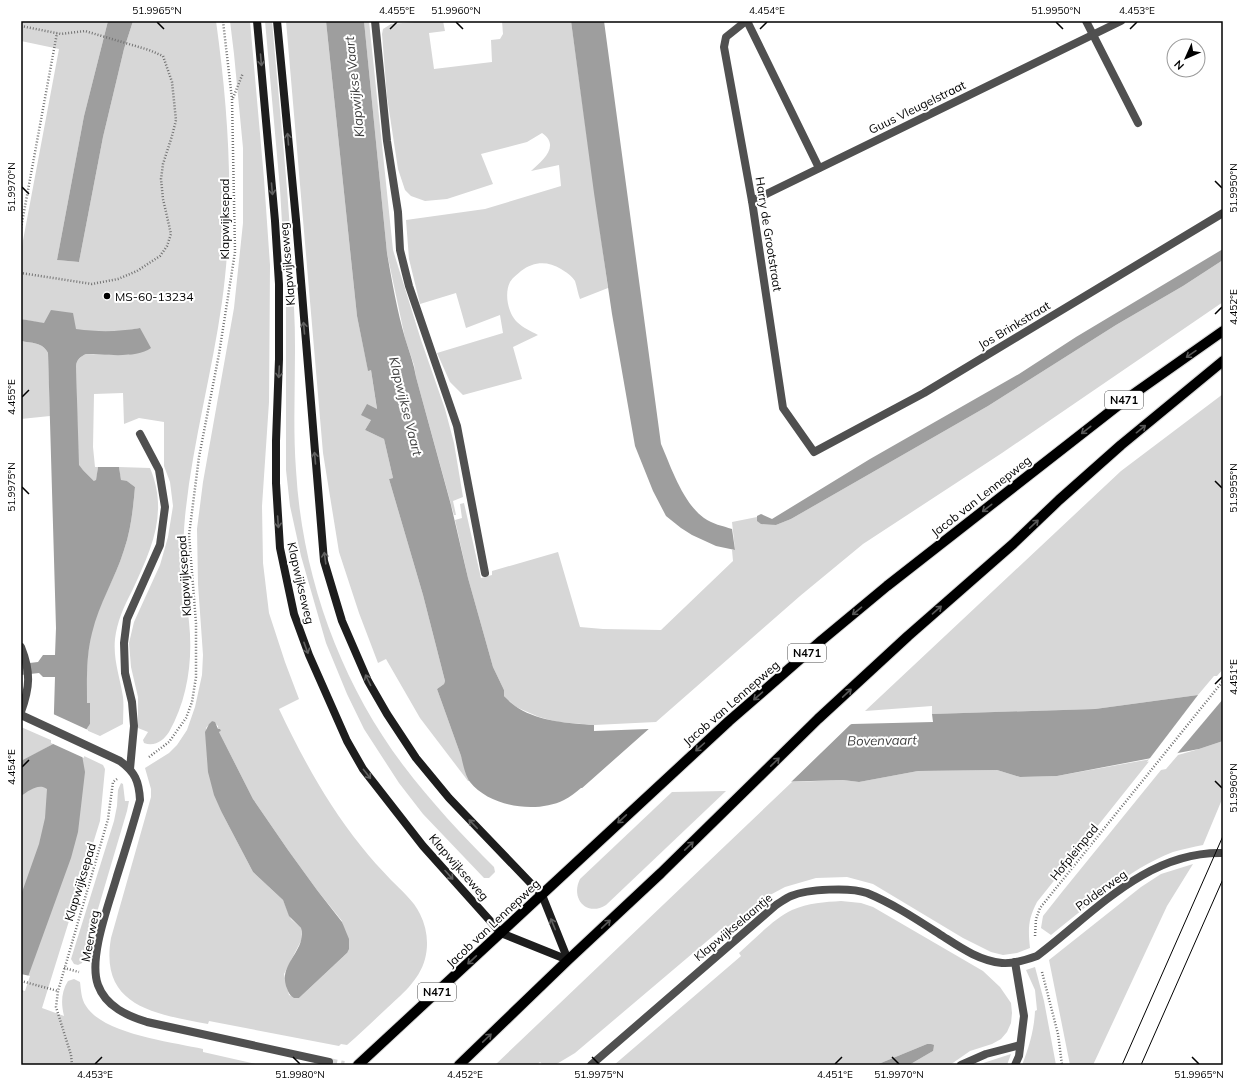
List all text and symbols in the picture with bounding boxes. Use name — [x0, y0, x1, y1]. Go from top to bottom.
text: 51.9965°N — [132, 4, 182, 17]
text: 4.455°E — [379, 4, 415, 17]
text: 51.9960°N — [431, 4, 481, 17]
text: 4.454°E — [749, 4, 785, 17]
text: 51.9950°N — [1031, 4, 1081, 17]
text: 4.453°E — [1119, 4, 1155, 17]
water label: Klapwijkse Vaart — [341, 35, 367, 138]
north arrow — [1166, 38, 1206, 78]
one-way arrow — [257, 53, 265, 66]
text: N — [1171, 57, 1187, 73]
street label: Guus Vleugelstraat — [866, 77, 968, 137]
one-way arrow — [284, 133, 292, 146]
text: 51.9970°N — [5, 162, 18, 212]
text: 51.9950°N — [1227, 163, 1240, 213]
street label: Harry de Grootstraat — [753, 176, 785, 292]
street label: Klapwijksepad — [217, 178, 232, 260]
one-way arrow — [268, 182, 276, 195]
street label: Klapwijkseweg — [276, 222, 298, 306]
place label: MS-60-13234 — [115, 289, 193, 304]
text: 4.452°E — [1227, 289, 1240, 325]
marker: MS-60-13234 — [102, 291, 112, 301]
street label: Jos Brinkstraat — [975, 298, 1053, 352]
one-way arrow — [301, 322, 308, 335]
one-way arrow — [1186, 350, 1197, 358]
water label: Klapwijkse Vaart — [386, 355, 426, 458]
one-way arrow — [275, 365, 283, 378]
text: 4.455°E — [5, 379, 18, 415]
road number: N471 — [1105, 391, 1143, 409]
one-way arrow — [1136, 424, 1146, 433]
one-way arrow — [1080, 426, 1091, 434]
one-way arrow — [311, 452, 319, 465]
street label: Jacob van Lennepweg — [928, 452, 1034, 540]
text: 51.9975°N — [5, 462, 18, 512]
text: 51.9955°N — [1227, 463, 1240, 513]
one-way arrow — [981, 503, 992, 512]
one-way arrow — [275, 515, 282, 528]
one-way arrow — [1029, 519, 1039, 529]
street label: Klapwijksepad — [174, 535, 194, 617]
street label: Klapwijkseweg — [284, 541, 318, 625]
one-way arrow — [321, 551, 329, 564]
one-way arrow — [932, 606, 942, 615]
one-way arrow — [852, 607, 862, 616]
one-way arrow — [303, 642, 311, 654]
road number: N471 — [788, 644, 826, 662]
street label: Jacob van Lennepweg — [680, 657, 782, 749]
text: 4.451°E — [1227, 659, 1240, 695]
one-way arrow — [364, 674, 371, 686]
one-way arrow — [842, 688, 852, 698]
one-way arrow — [753, 691, 763, 700]
water label: Bovenvaart — [847, 731, 917, 749]
one-way arrow — [695, 743, 705, 752]
text: 4.454°E — [5, 749, 18, 785]
one-way arrow — [770, 757, 780, 767]
text: 51.9960°N — [1227, 763, 1240, 813]
one-way arrow — [363, 769, 371, 780]
one-way arrow — [617, 814, 627, 824]
one-way arrow — [469, 819, 478, 829]
street label: Hofpleinpad — [1047, 821, 1101, 883]
street label: Klapwijkseweg — [426, 831, 492, 903]
street label: Klapwijksepad — [61, 841, 99, 923]
one-way arrow — [684, 841, 694, 851]
street label: Polderweg — [1072, 866, 1130, 914]
one-way arrow — [444, 870, 454, 880]
street label: Jacob van Lennepweg — [443, 876, 543, 970]
street label: Klapwijkselaantje — [691, 890, 775, 964]
street label: Meerweg — [78, 909, 102, 963]
one-way arrow — [549, 919, 557, 931]
one-way arrow — [601, 920, 611, 929]
one-way arrow — [467, 955, 477, 964]
road number: N471 — [418, 983, 456, 1001]
one-way arrow — [482, 1033, 492, 1043]
text: 4.453°E — [77, 1068, 113, 1081]
text: 51.9980°N — [275, 1068, 325, 1081]
text: 4.452°E — [447, 1068, 483, 1081]
text: 51.9975°N — [574, 1068, 624, 1081]
text: 4.451°E — [817, 1068, 853, 1081]
text: 51.9970°N — [874, 1068, 924, 1081]
text: 51.9965°N — [1174, 1068, 1224, 1081]

